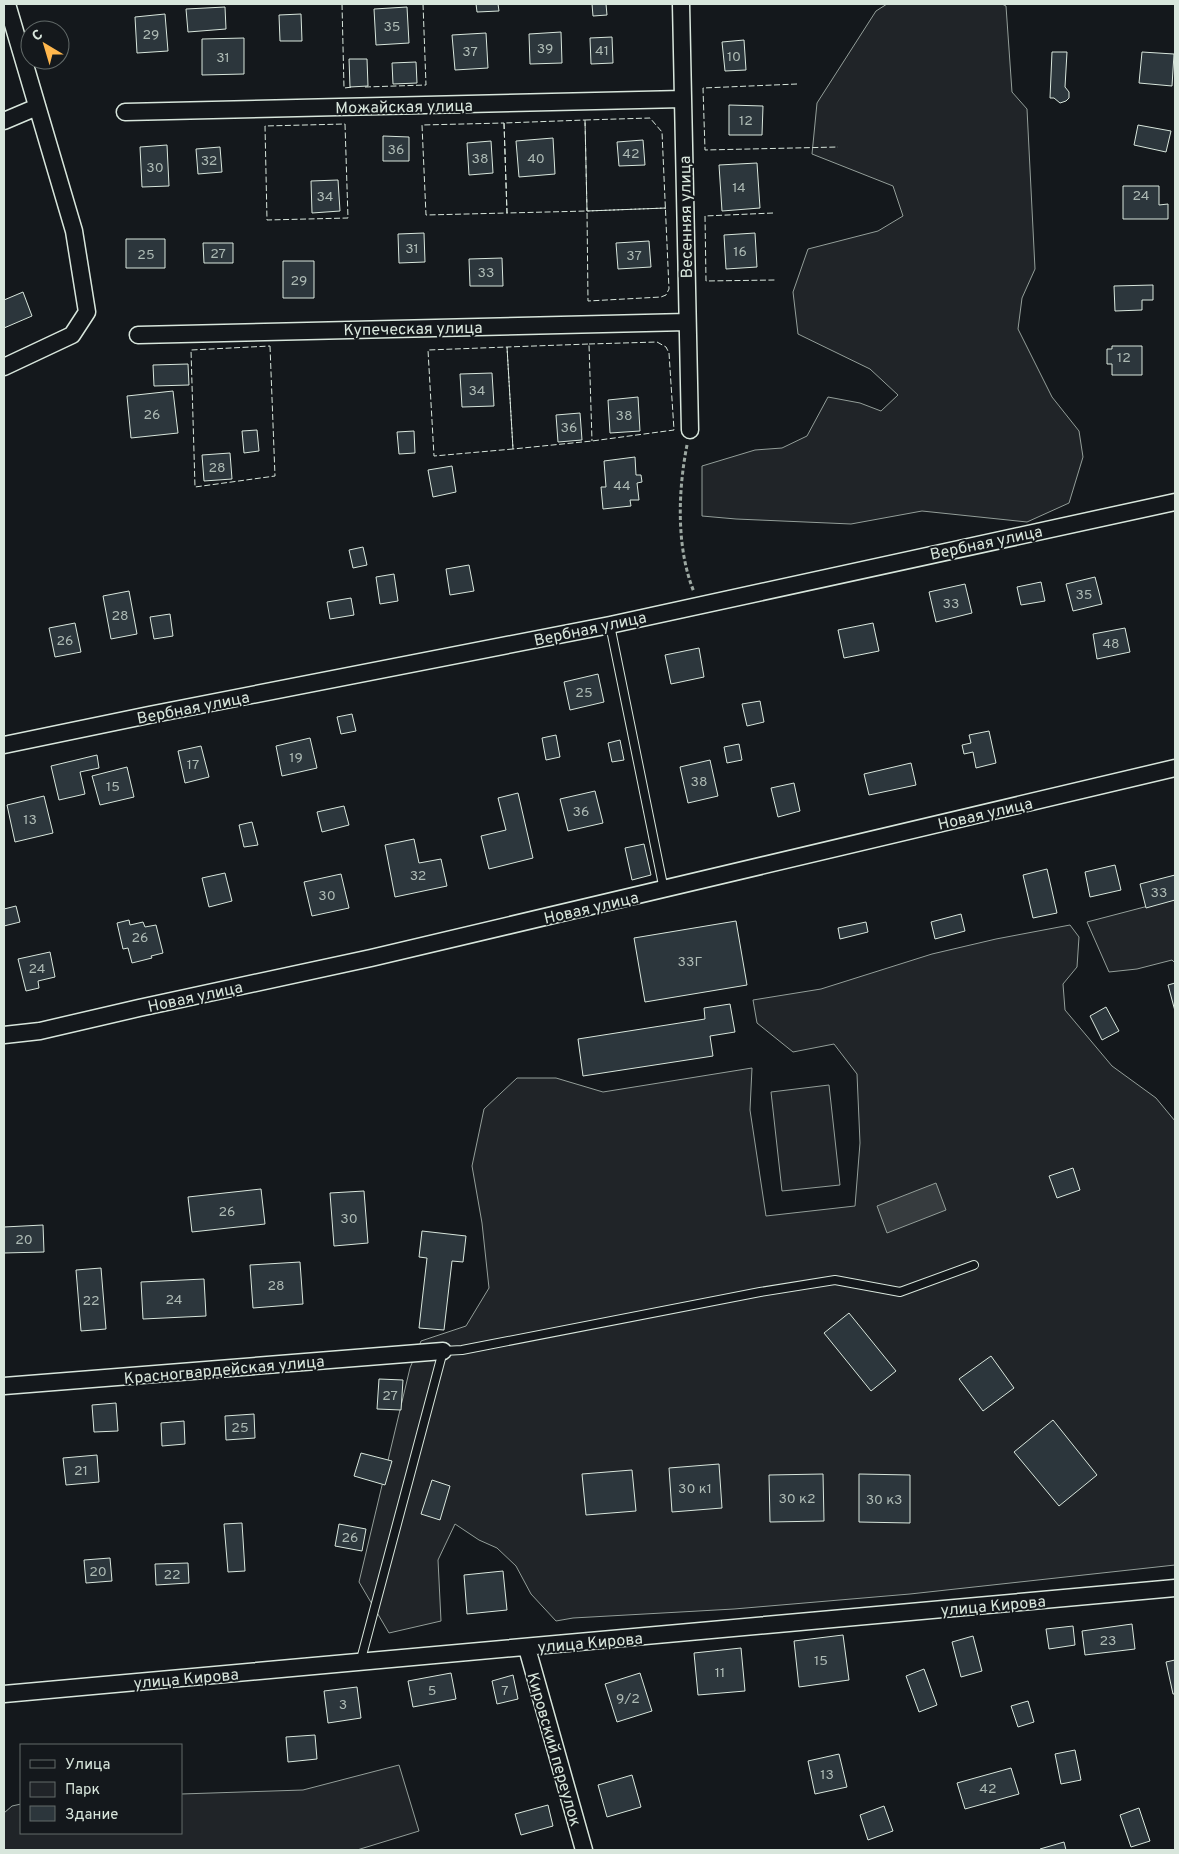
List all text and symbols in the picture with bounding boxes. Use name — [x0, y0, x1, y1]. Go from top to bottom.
house number: 35 — [383, 19, 401, 36]
north arrow — [20, 20, 70, 70]
text: С — [29, 26, 47, 45]
house number: 29 — [143, 27, 159, 44]
house number: 39 — [537, 41, 553, 58]
house number: 41 — [595, 43, 609, 60]
house number: 37 — [462, 44, 478, 61]
house number: 10 — [727, 49, 741, 66]
house number: 31 — [216, 50, 230, 67]
street label: Можайская улица — [335, 97, 473, 119]
house number: 12 — [739, 113, 753, 130]
house number: 36 — [388, 142, 404, 159]
house number: 42 — [622, 146, 640, 163]
house number: 38 — [472, 151, 488, 168]
house number: 40 — [527, 151, 545, 168]
house number: 32 — [201, 153, 217, 170]
street label: Весенняя улица — [676, 155, 698, 279]
house number: 30 — [146, 160, 164, 177]
house number: 14 — [732, 180, 746, 197]
house number: 24 — [1132, 188, 1150, 205]
house number: 34 — [316, 189, 334, 206]
house number: 31 — [405, 241, 419, 258]
house number: 16 — [733, 244, 747, 261]
house number: 27 — [210, 246, 226, 263]
house number: 25 — [137, 247, 155, 264]
house number: 37 — [626, 248, 642, 265]
house number: 33 — [478, 265, 494, 282]
house number: 29 — [291, 273, 307, 290]
street label: Купеческая улица — [343, 319, 483, 341]
house number: 12 — [1117, 350, 1131, 367]
house number: 34 — [468, 383, 486, 400]
house number: 26 — [144, 407, 160, 424]
house number: 38 — [616, 408, 632, 425]
house number: 36 — [561, 420, 577, 437]
house number: 28 — [208, 460, 226, 477]
house number: 44 — [613, 478, 631, 495]
street label: Вербная улица — [928, 522, 1044, 566]
house number: 35 — [1075, 587, 1093, 604]
house number: 33 — [943, 596, 959, 613]
house number: 28 — [111, 608, 129, 625]
street label: Вербная улица — [532, 608, 648, 652]
house number: 26 — [57, 633, 73, 650]
house number: 48 — [1102, 636, 1120, 653]
house number: 25 — [575, 685, 593, 702]
street label: Вербная улица — [135, 688, 251, 730]
house number: 19 — [289, 750, 303, 767]
house number: 17 — [187, 757, 199, 774]
house number: 38 — [691, 774, 707, 791]
house number: 15 — [106, 779, 120, 796]
street label: Новая улица — [936, 794, 1035, 836]
house number: 36 — [573, 804, 589, 821]
house number: 13 — [23, 812, 37, 829]
house number: 32 — [410, 868, 426, 885]
house number: 33 — [1151, 885, 1167, 902]
house number: 30 — [318, 888, 336, 905]
street label: Новая улица — [542, 888, 641, 930]
house number: 26 — [132, 930, 148, 947]
house number: 33Г — [678, 954, 702, 971]
house number: 24 — [28, 961, 46, 978]
street label: Новая улица — [146, 978, 245, 1018]
house number: 26 — [219, 1204, 235, 1221]
house number: 30 — [340, 1211, 358, 1228]
house number: 20 — [15, 1232, 33, 1249]
house number: 28 — [267, 1278, 285, 1295]
house number: 24 — [165, 1292, 183, 1309]
house number: 22 — [82, 1293, 100, 1310]
street label: Красногвардейская улица — [123, 1352, 325, 1390]
house number: 27 — [382, 1388, 398, 1405]
house number: 25 — [231, 1420, 249, 1437]
house number: 21 — [74, 1463, 88, 1480]
house number: 30 к1 — [678, 1481, 712, 1498]
house number: 30 к2 — [778, 1491, 816, 1508]
house number: 30 к3 — [866, 1492, 902, 1509]
house number: 26 — [342, 1530, 358, 1547]
house number: 20 — [89, 1564, 107, 1581]
house number: 22 — [163, 1567, 181, 1584]
street label: улица Кирова — [940, 1592, 1047, 1622]
street label: улица Кирова — [537, 1629, 644, 1659]
house number: 23 — [1100, 1633, 1117, 1650]
house number: 15 — [814, 1653, 828, 1670]
street label: улица Кирова — [133, 1665, 240, 1695]
house number: 11 — [715, 1665, 725, 1682]
street label: Кировский переулок — [522, 1670, 585, 1829]
house number: 5 — [428, 1683, 436, 1700]
house number: 7 — [501, 1683, 509, 1700]
house number: 9/2 — [616, 1691, 640, 1708]
house number: 3 — [339, 1697, 347, 1714]
legend — [20, 1744, 182, 1834]
text: Улица — [65, 1756, 110, 1775]
house number: 13 — [820, 1767, 834, 1784]
text: Парк — [65, 1781, 100, 1800]
house number: 42 — [979, 1781, 997, 1798]
text: Здание — [65, 1806, 118, 1825]

